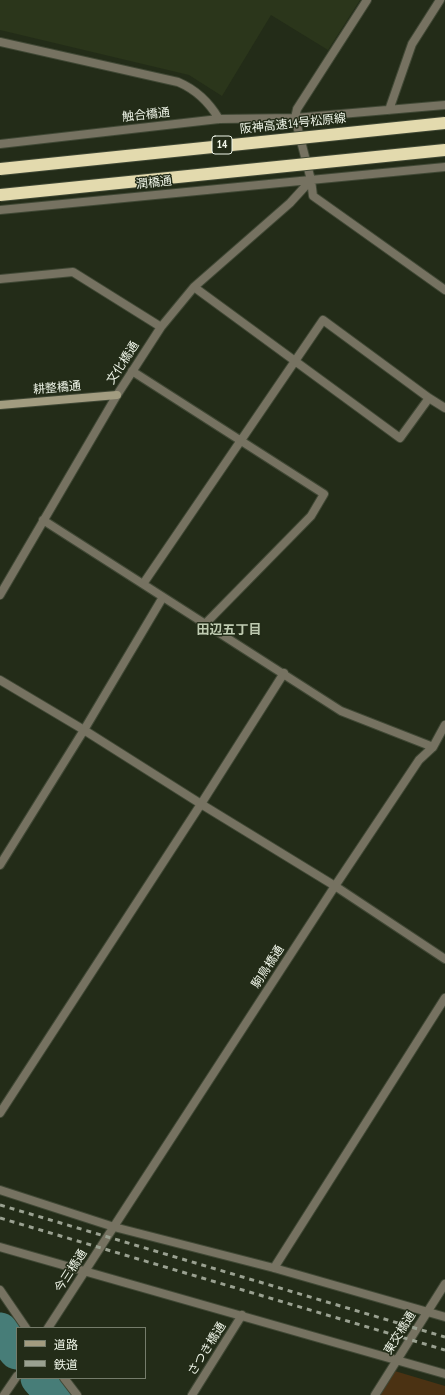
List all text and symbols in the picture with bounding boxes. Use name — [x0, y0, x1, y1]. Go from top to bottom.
street label: 触合橋通 — [121, 105, 171, 125]
street label: 阪神高速14号松原線 — [239, 111, 347, 137]
road number: 14 — [212, 136, 232, 154]
street label: 潤橋通 — [135, 174, 173, 192]
street label: 文化橋通 — [104, 339, 142, 387]
street label: 耕整橋通 — [32, 379, 82, 397]
district label: 田辺五丁目 — [197, 622, 261, 638]
street label: 駒鳥橋通 — [249, 943, 287, 991]
street label: 今三橋通 — [52, 1247, 90, 1295]
street label: 東交橋通 — [381, 1309, 419, 1357]
street label: さつき橋通 — [185, 1320, 229, 1378]
legend — [16, 1327, 146, 1379]
text: 道路 — [54, 1337, 78, 1352]
text: 鉄道 — [54, 1357, 78, 1372]

